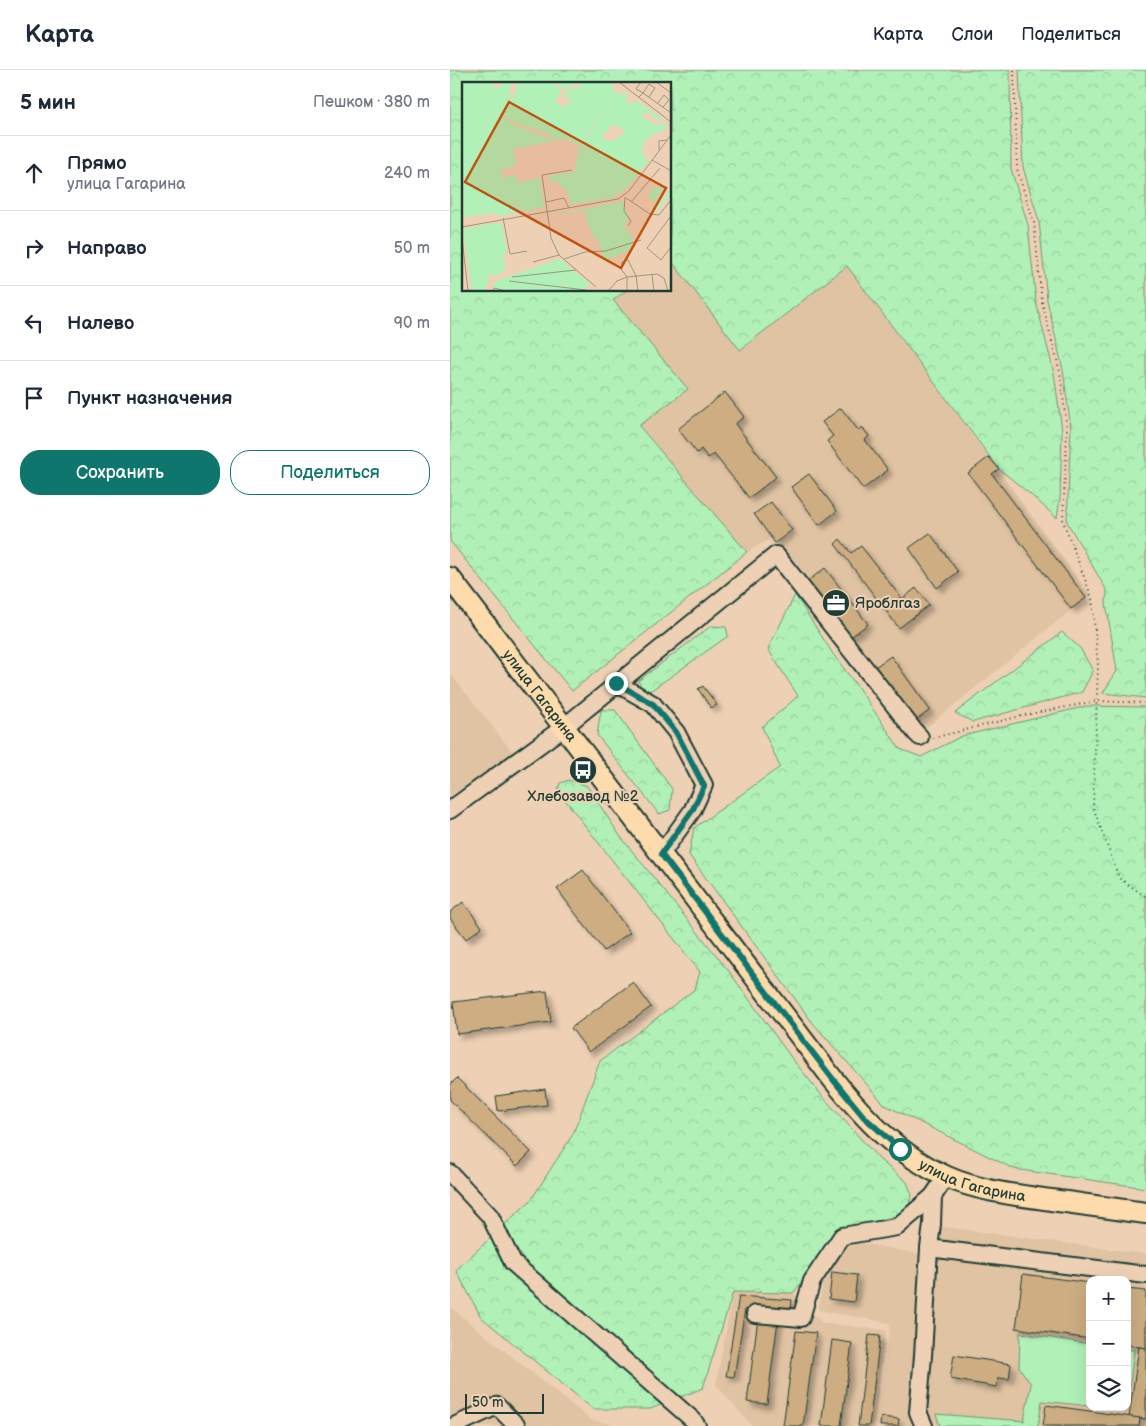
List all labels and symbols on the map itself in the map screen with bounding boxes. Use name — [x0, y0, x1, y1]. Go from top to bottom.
inset map — [462, 82, 671, 291]
office icon: Яроблгаз — [821, 588, 851, 618]
place label: Яроблгаз — [855, 594, 920, 613]
street label: улица Гагарина — [498, 646, 581, 746]
route end — [605, 672, 628, 695]
bus stop icon: Хлебозавод №2 — [568, 755, 598, 785]
place label: Хлебозавод №2 — [527, 787, 639, 806]
route start — [889, 1138, 912, 1161]
street label: улица Гагарина — [915, 1155, 1027, 1206]
scale bar — [465, 1391, 544, 1414]

